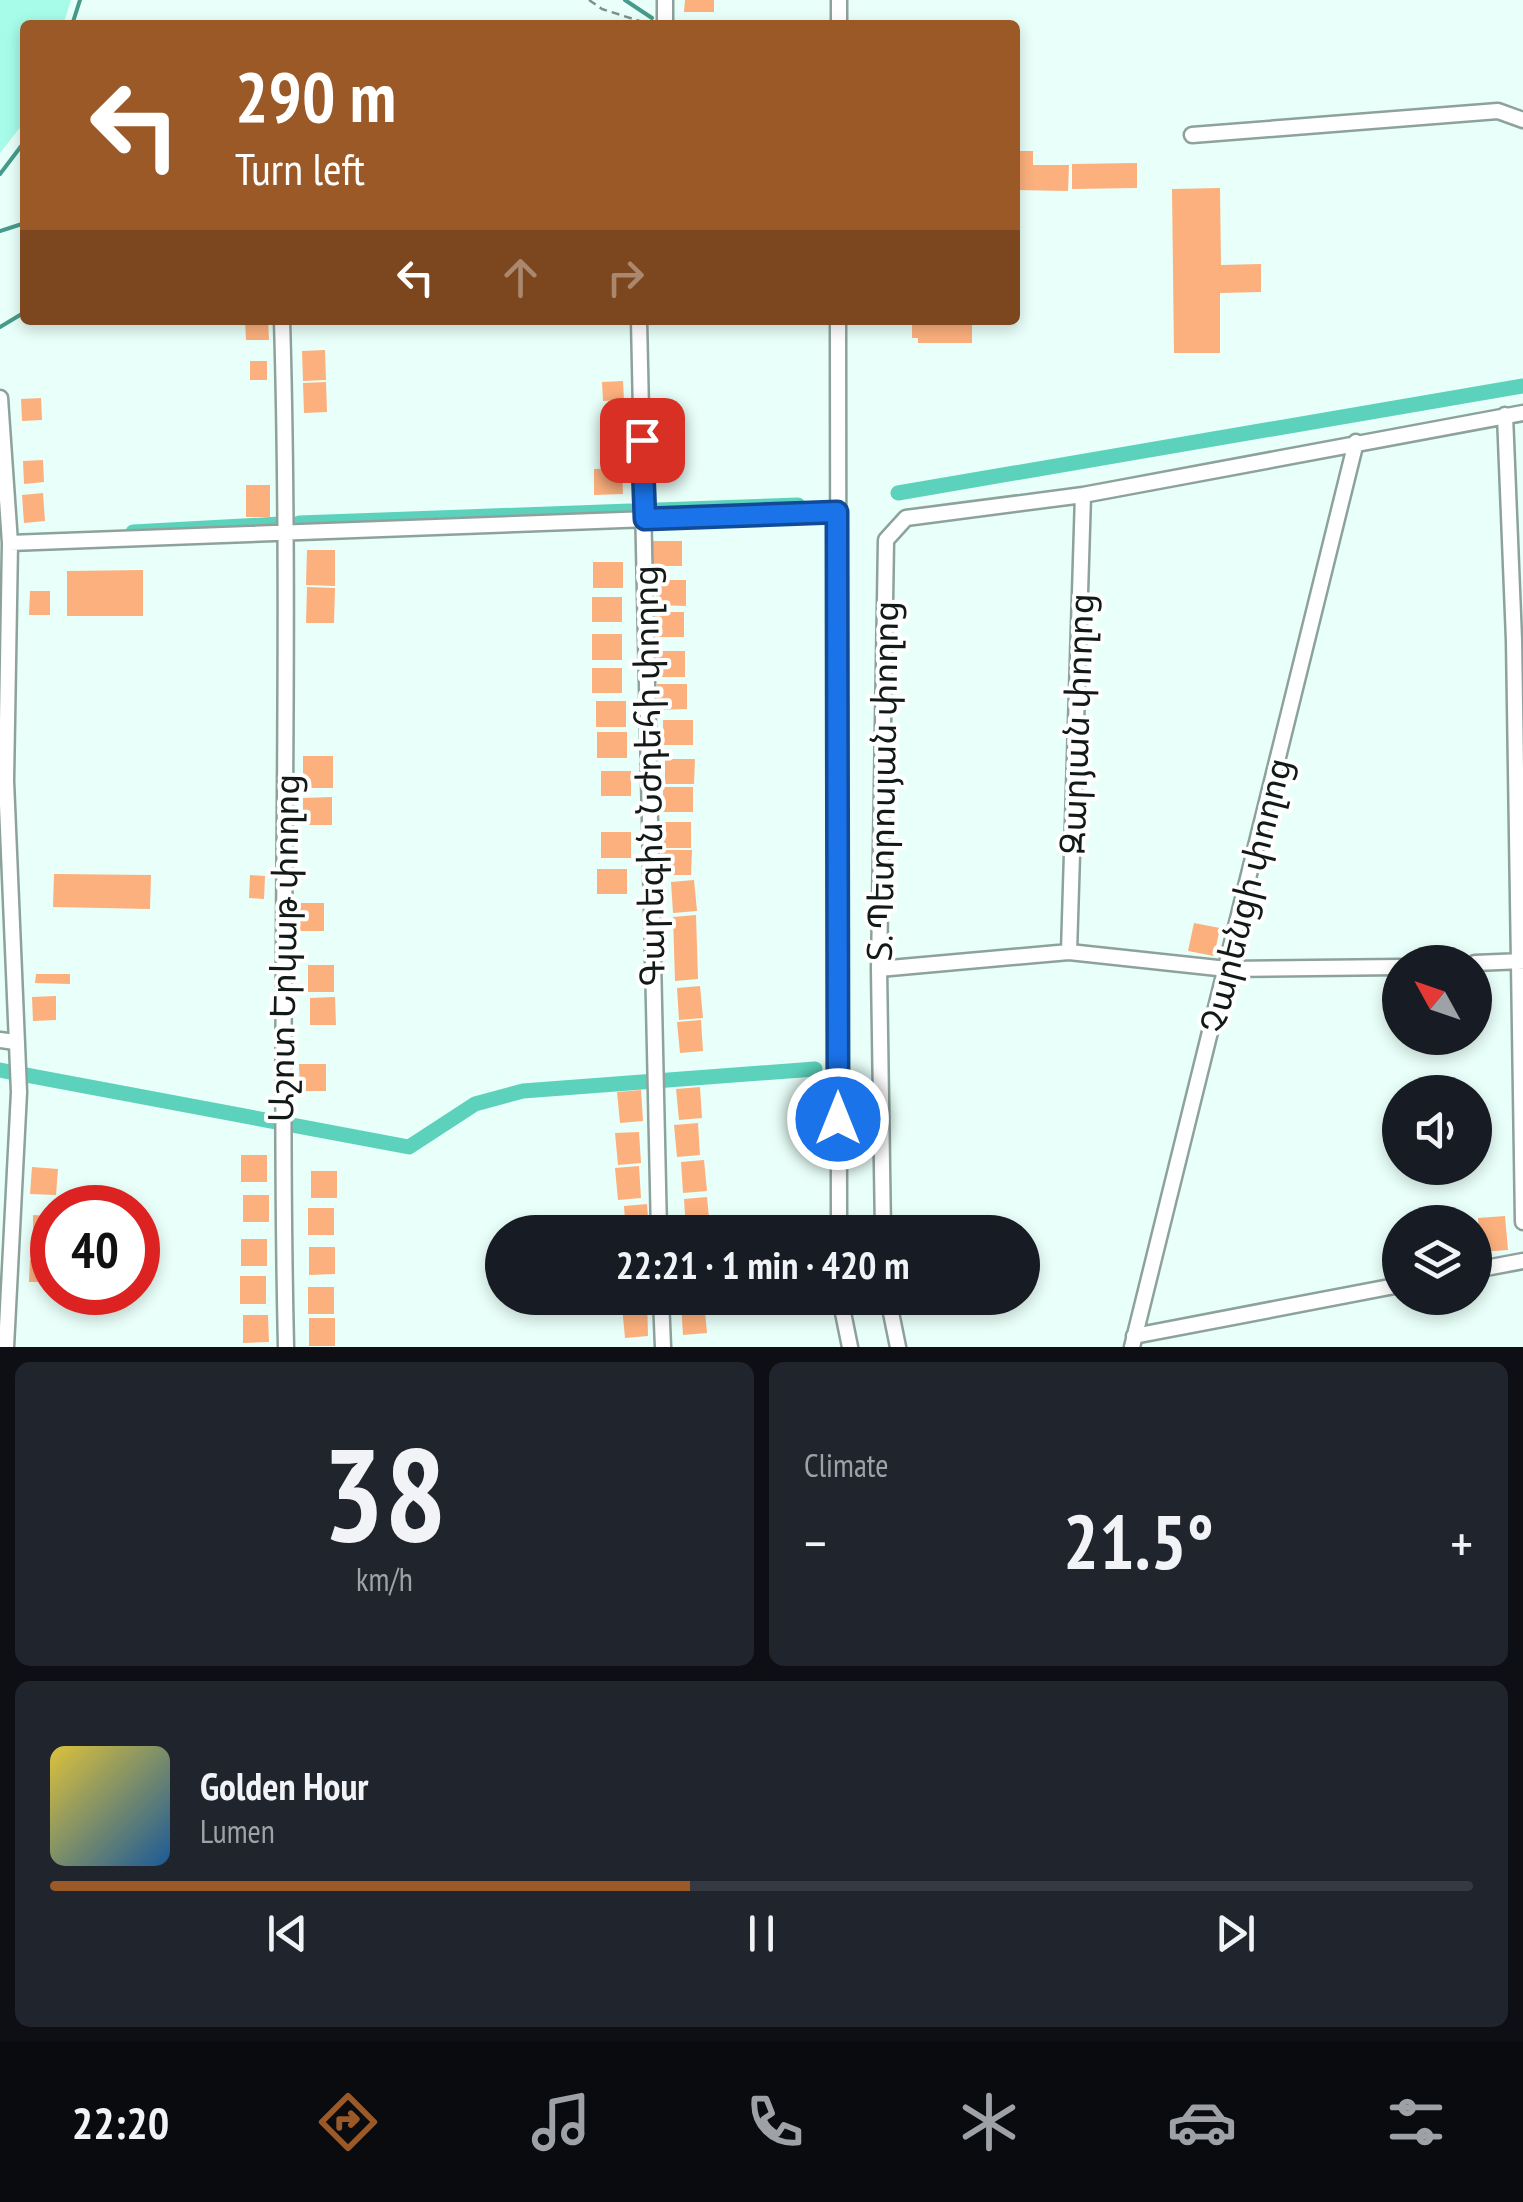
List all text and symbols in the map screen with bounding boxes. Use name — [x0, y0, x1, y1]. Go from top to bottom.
text: 290 m — [235, 51, 396, 141]
icon: left — [70, 60, 200, 190]
text: Turn left — [235, 139, 365, 197]
icon: left — [388, 250, 443, 305]
icon: ahead — [493, 250, 548, 305]
icon: right — [598, 250, 653, 305]
pin — [600, 398, 685, 483]
icon: arrive — [615, 413, 670, 468]
street label: Գարեգին Նժդեհի փողոց — [621, 565, 675, 987]
street label: Զարյան փողոց — [1048, 592, 1104, 856]
street label: Տ. Պետրոսյան փողոց — [856, 600, 908, 962]
street label: Չարենցի փողոց — [1189, 753, 1301, 1037]
street label: Աշոտ Երկաթ փողոց — [257, 773, 309, 1123]
north arrow — [1382, 945, 1492, 1055]
map controls — [1382, 945, 1492, 1315]
position arrow — [786, 1067, 890, 1171]
button: sound — [1382, 1075, 1492, 1185]
speed limit sign: 40 — [30, 1185, 160, 1315]
button: layers — [1382, 1205, 1492, 1315]
text: 22:21 · 1 min · 420 m — [616, 1240, 909, 1289]
text: 38 — [322, 1409, 447, 1577]
text: Climate — [804, 1444, 888, 1486]
text: 21.5° — [1063, 1493, 1214, 1590]
text: − — [804, 1507, 827, 1578]
text: + — [1450, 1507, 1473, 1578]
text: km/h — [356, 1558, 413, 1600]
text: Golden Hour — [200, 1761, 369, 1810]
text: Lumen — [200, 1810, 275, 1852]
icon: previous — [260, 1906, 315, 1961]
icon: pause — [734, 1906, 789, 1961]
icon: next — [1208, 1906, 1263, 1961]
icon: directions — [313, 2087, 383, 2157]
icon: music — [526, 2087, 596, 2157]
icon: phone — [740, 2087, 810, 2157]
icon: climate — [954, 2087, 1024, 2157]
icon: car — [1167, 2087, 1237, 2157]
icon: filters — [1381, 2087, 1451, 2157]
text: 22:20 — [72, 2093, 169, 2151]

